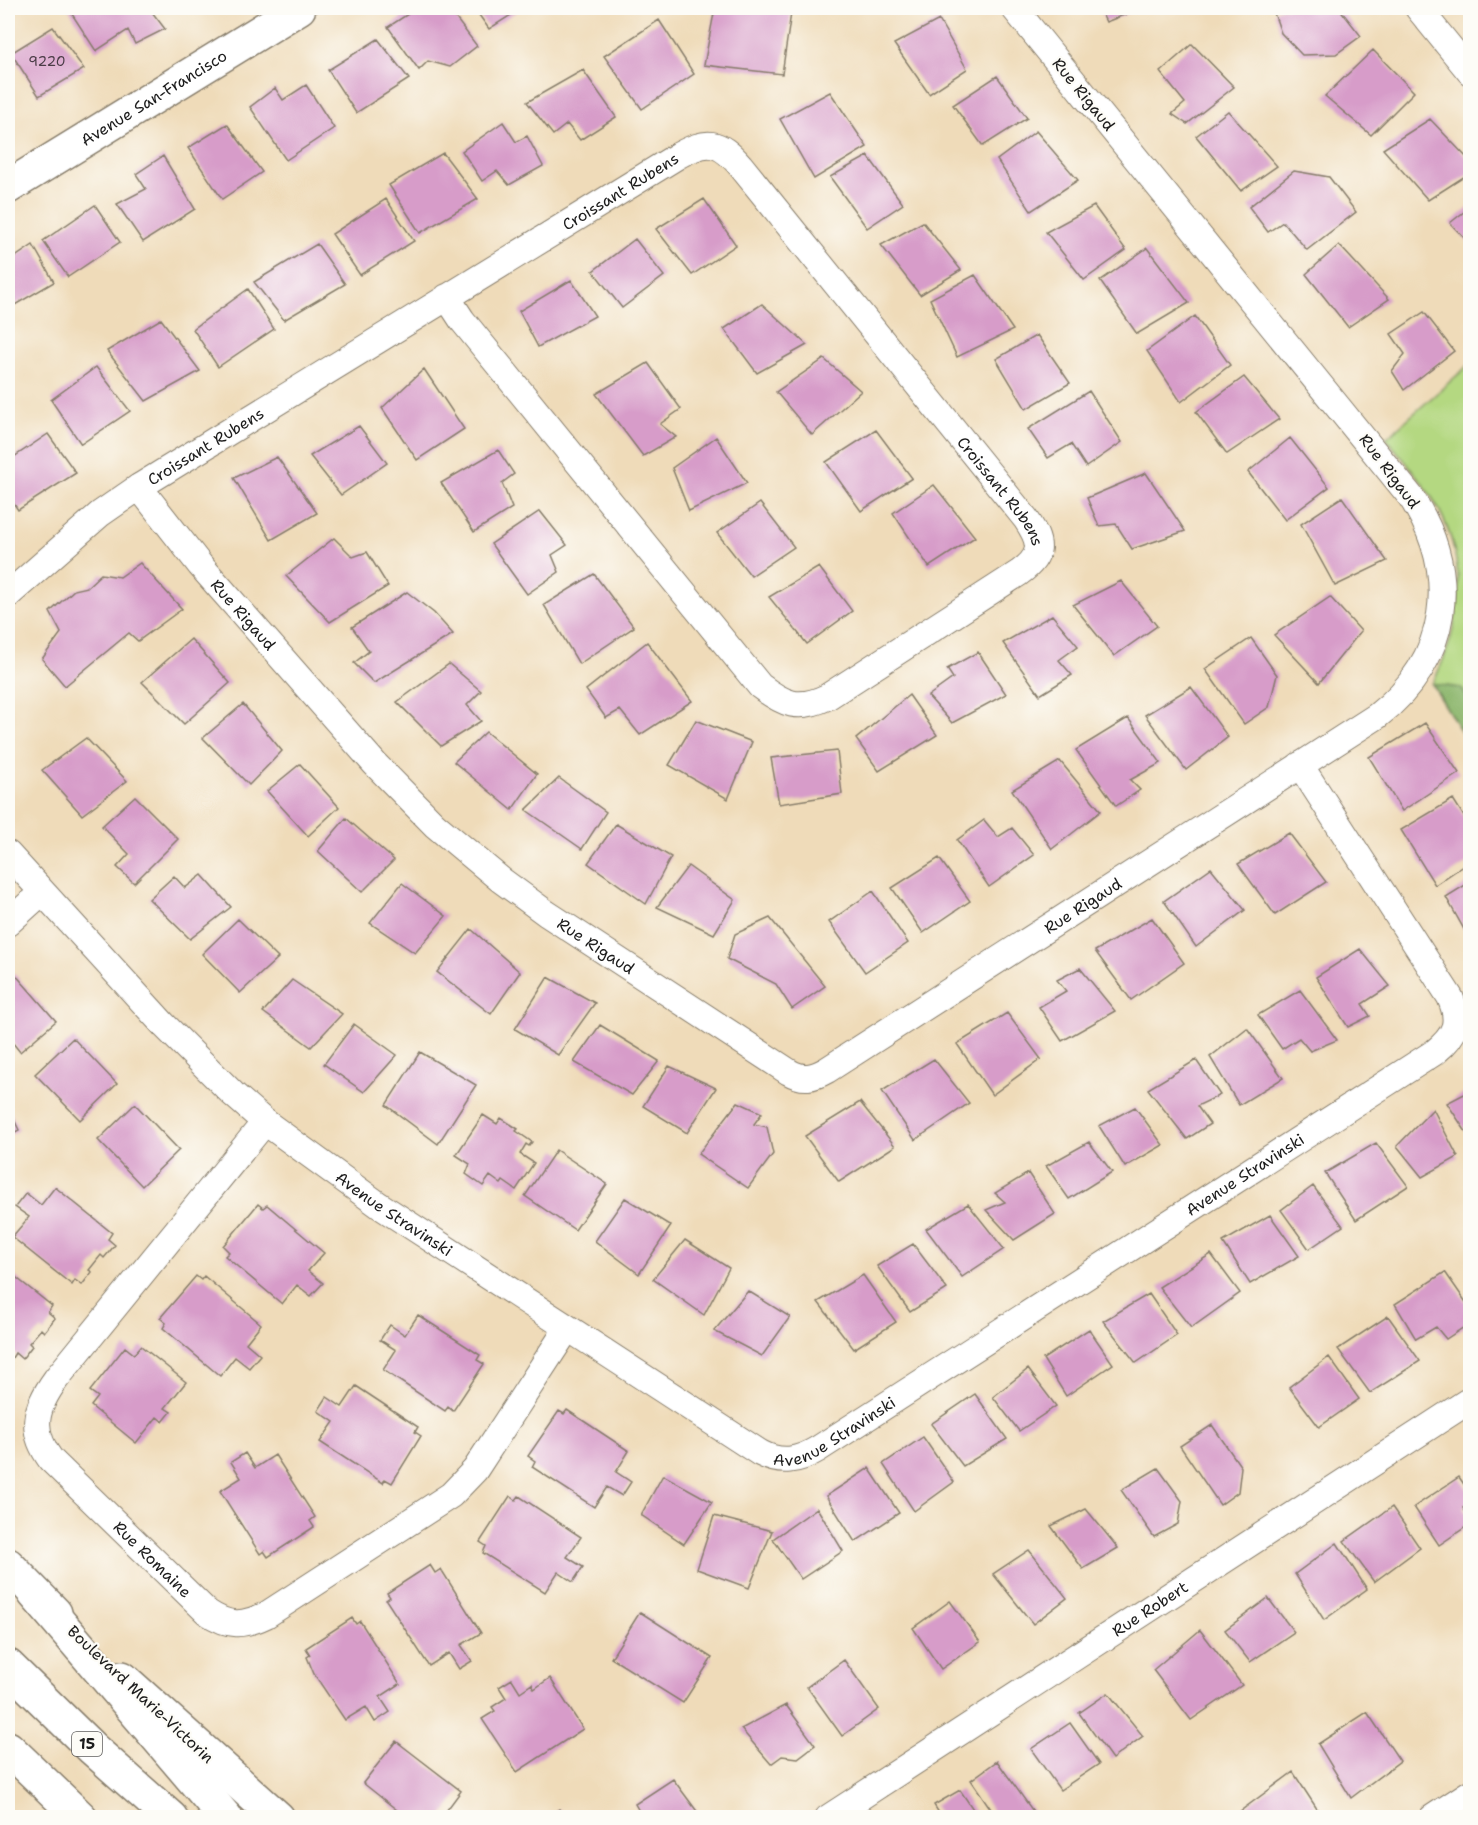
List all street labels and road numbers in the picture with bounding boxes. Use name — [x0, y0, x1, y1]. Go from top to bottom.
street label: Avenue San-Francisco — [77, 45, 231, 151]
street label: Rue Rigaud — [1048, 53, 1120, 135]
street label: Croissant Rubens — [558, 148, 683, 235]
street label: Croissant Rubens — [144, 403, 268, 490]
street label: Rue Rigaud — [1355, 430, 1425, 513]
street label: Croissant Rubens — [952, 432, 1048, 548]
street label: Rue Rigaud — [206, 575, 280, 655]
street label: Rue Rigaud — [1040, 873, 1126, 939]
street label: Rue Rigaud — [553, 913, 638, 979]
street label: Avenue Stravinski — [1182, 1129, 1308, 1221]
street label: Avenue Stravinski — [331, 1167, 456, 1261]
street label: Avenue Stravinski — [772, 1392, 900, 1471]
street label: Rue Romaine — [109, 1517, 196, 1602]
street label: Rue Robert — [1108, 1576, 1192, 1641]
street label: Boulevard Marie-Victorin — [63, 1621, 219, 1768]
road number: 15 — [72, 1732, 102, 1756]

